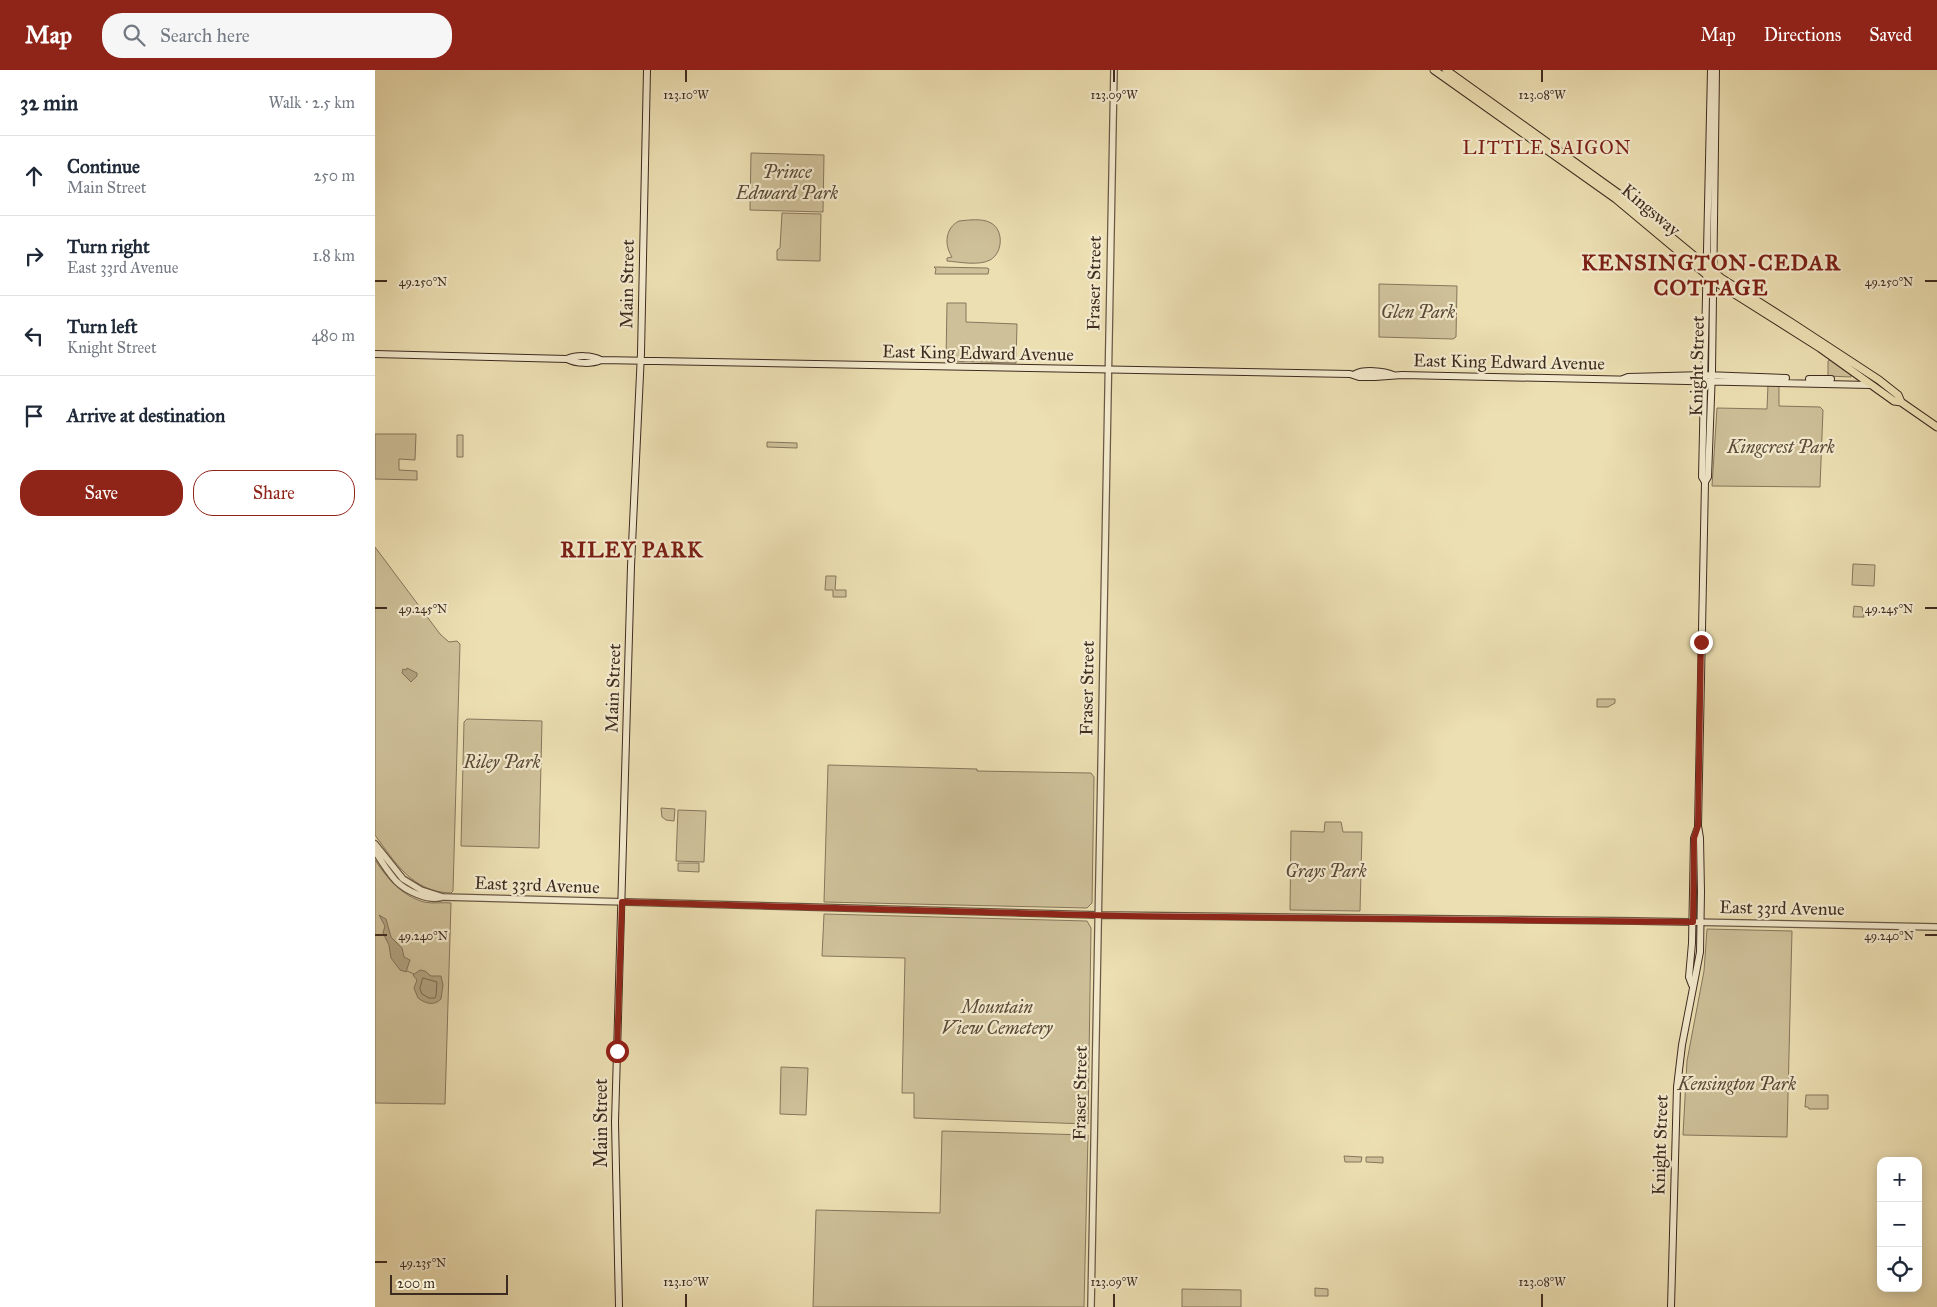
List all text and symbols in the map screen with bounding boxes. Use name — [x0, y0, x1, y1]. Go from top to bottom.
search box — [102, 13, 452, 58]
text: Map — [25, 20, 72, 50]
icon: search — [120, 21, 148, 49]
text: Search here — [160, 24, 250, 47]
text: Map — [1700, 24, 1736, 46]
text: Directions — [1764, 24, 1841, 46]
text: Saved — [1869, 24, 1912, 46]
text: 123.10°W — [663, 88, 709, 102]
text: 123.09°W — [1090, 88, 1138, 102]
text: 123.08°W — [1518, 88, 1566, 102]
text: 32 min — [20, 90, 78, 116]
text: Walk · 2.5 km — [269, 93, 355, 112]
district label: LITTLE SAIGON — [1462, 136, 1632, 159]
text: Continue — [67, 155, 140, 178]
park label: Prince Edward Park — [735, 161, 838, 204]
icon: ahead — [20, 162, 48, 190]
text: 250 m — [314, 166, 355, 185]
text: Main Street — [67, 178, 147, 197]
street label: Kingsway — [1616, 179, 1685, 242]
text: Turn right — [67, 235, 150, 258]
street label: Fraser Street — [1082, 235, 1106, 331]
street label: Main Street — [615, 238, 639, 329]
icon: right — [20, 242, 48, 270]
text: 1.8 km — [313, 246, 355, 265]
district label: KENSINGTON-CEDAR COTTAGE — [1581, 249, 1841, 301]
text: East 33rd Avenue — [67, 258, 178, 277]
text: 49.250°N — [399, 275, 447, 289]
text: 49.250°N — [1865, 275, 1913, 289]
park label: Glen Park — [1381, 301, 1455, 323]
text: Turn left — [67, 315, 137, 338]
street label: Knight Street — [1685, 315, 1710, 417]
icon: left — [20, 322, 48, 350]
text: 480 m — [311, 326, 355, 345]
text: Knight Street — [67, 338, 157, 357]
street label: East King Edward Avenue — [882, 340, 1074, 367]
street label: East King Edward Avenue — [1413, 349, 1605, 376]
icon: arrive — [20, 402, 48, 430]
text: Arrive at destination — [67, 404, 225, 427]
park label: Kingcrest Park — [1726, 436, 1835, 458]
button: Save — [20, 470, 183, 516]
button: Share — [193, 470, 355, 516]
district label: RILEY PARK — [560, 536, 704, 563]
text: 49.245°N — [399, 602, 447, 616]
text: 49.245°N — [1865, 602, 1913, 616]
route end — [1690, 631, 1713, 654]
street label: Fraser Street — [1075, 640, 1099, 736]
street label: Main Street — [600, 642, 626, 733]
park label: Riley Park — [463, 751, 540, 773]
park label: Grays Park — [1285, 860, 1367, 882]
street label: East 33rd Avenue — [474, 872, 600, 898]
street label: East 33rd Avenue — [1719, 896, 1845, 920]
text: 49.240°N — [398, 929, 448, 943]
text: 49.240°N — [1864, 929, 1914, 943]
park label: Mountain View Cemetery — [941, 996, 1054, 1039]
route start — [606, 1040, 629, 1063]
street label: Fraser Street — [1068, 1045, 1092, 1141]
park label: Kensington Park — [1677, 1073, 1796, 1095]
street label: Main Street — [590, 1078, 612, 1168]
street label: Knight Street — [1647, 1094, 1674, 1196]
map controls — [1877, 1157, 1922, 1292]
button: + — [1877, 1157, 1922, 1202]
button: − — [1877, 1202, 1922, 1247]
button: locate — [1877, 1247, 1922, 1292]
text: 49.235°N — [400, 1256, 446, 1270]
scale bar — [390, 1272, 507, 1295]
text: 200 m — [397, 1275, 435, 1292]
text: 123.10°W — [663, 1275, 709, 1289]
text: 123.09°W — [1090, 1275, 1138, 1289]
text: 123.08°W — [1518, 1275, 1566, 1289]

